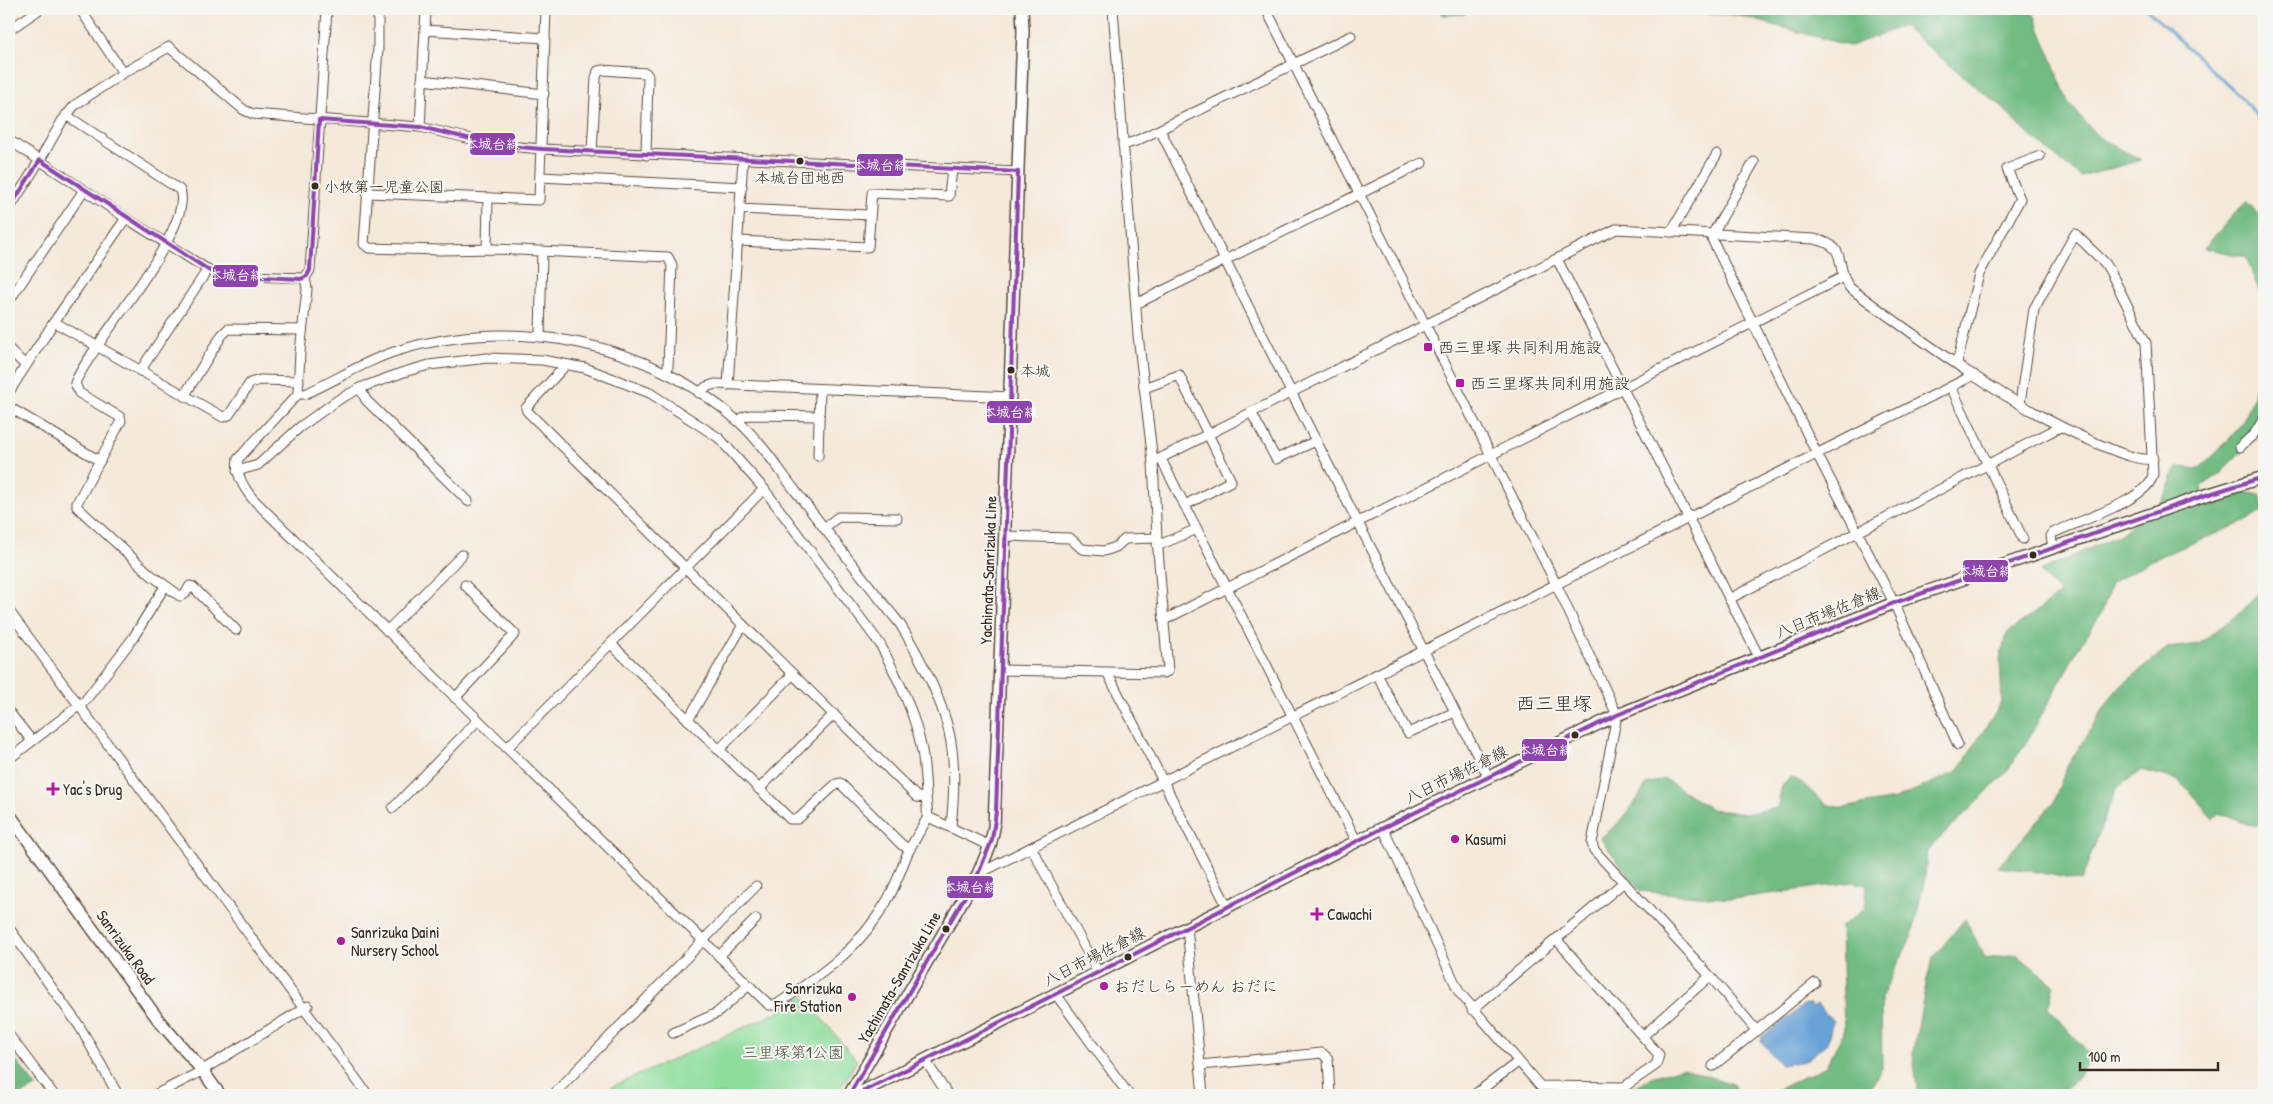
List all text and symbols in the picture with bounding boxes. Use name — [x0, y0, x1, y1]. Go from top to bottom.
line badge: 本城台線 — [469, 132, 516, 156]
text: 本城台線 — [464, 134, 520, 153]
line badge: 本城台線 — [856, 153, 904, 177]
text: 本城台線 — [852, 155, 908, 174]
marker: 本城台団地西 — [795, 156, 805, 166]
place label: 本城台団地西 — [755, 167, 845, 188]
place label: 小牧第一児童公園 — [324, 176, 444, 197]
marker: 小牧第一児童公園 — [310, 181, 320, 191]
line badge: 本城台線 — [212, 264, 259, 288]
text: 本城台線 — [208, 265, 264, 284]
place label: 西三里塚 共同利用施設 — [1438, 336, 1602, 358]
marker: 西三里塚 共同利用施設 — [1422, 341, 1434, 353]
place label: 本城 — [1020, 360, 1050, 381]
marker: 本城 — [1006, 365, 1016, 375]
place label: 西三里塚共同利用施設 — [1470, 372, 1630, 394]
marker: 西三里塚共同利用施設 — [1454, 377, 1466, 389]
line badge: 本城台線 — [986, 400, 1033, 424]
text: 本城台線 — [982, 402, 1038, 421]
street label: Yachimata-Sanrizuka Line — [974, 495, 1002, 645]
unlabelled marker — [2028, 550, 2038, 560]
line badge: 本城台線 — [1962, 559, 2009, 583]
text: 本城台線 — [1957, 561, 2013, 580]
street label: 八日市場佐倉線 — [1772, 581, 1884, 643]
district label: 西三里塚 — [1516, 690, 1592, 716]
unlabelled marker — [1570, 730, 1580, 740]
line badge: 本城台線 — [1521, 738, 1568, 762]
street label: 八日市場佐倉線 — [1401, 740, 1511, 808]
text: 本城台線 — [1517, 740, 1573, 759]
place label: Yac's Drug — [63, 778, 122, 800]
marker: Yac's Drug — [47, 783, 59, 795]
place label: Kasumi — [1465, 828, 1507, 850]
marker: Kasumi — [1449, 833, 1461, 845]
line badge: 本城台線 — [946, 875, 994, 899]
text: 本城台線 — [942, 877, 998, 896]
place label: Cawachi — [1327, 903, 1372, 925]
street label: Sanrizuka Road — [92, 905, 160, 989]
street label: Yachimata-Sanrizuka Line — [852, 907, 946, 1047]
marker: Cawachi — [1311, 908, 1323, 920]
place label: Sanrizuka Daini Nursery School — [351, 921, 440, 961]
street label: 八日市場佐倉線 — [1039, 921, 1149, 991]
unlabelled marker — [941, 924, 951, 934]
marker: Sanrizuka Daini Nursery School — [335, 935, 347, 947]
unlabelled marker — [1123, 952, 1133, 962]
place label: おだしらーめん おだに — [1114, 975, 1278, 997]
place label: Sanrizuka Fire Station — [773, 977, 842, 1017]
marker: おだしらーめん おだに — [1098, 980, 1110, 992]
marker: Sanrizuka Fire Station — [846, 991, 858, 1003]
scale bar — [2080, 1039, 2218, 1071]
park label: 三里塚第1公園 — [742, 1041, 844, 1063]
text: 100 m — [2088, 1046, 2121, 1067]

